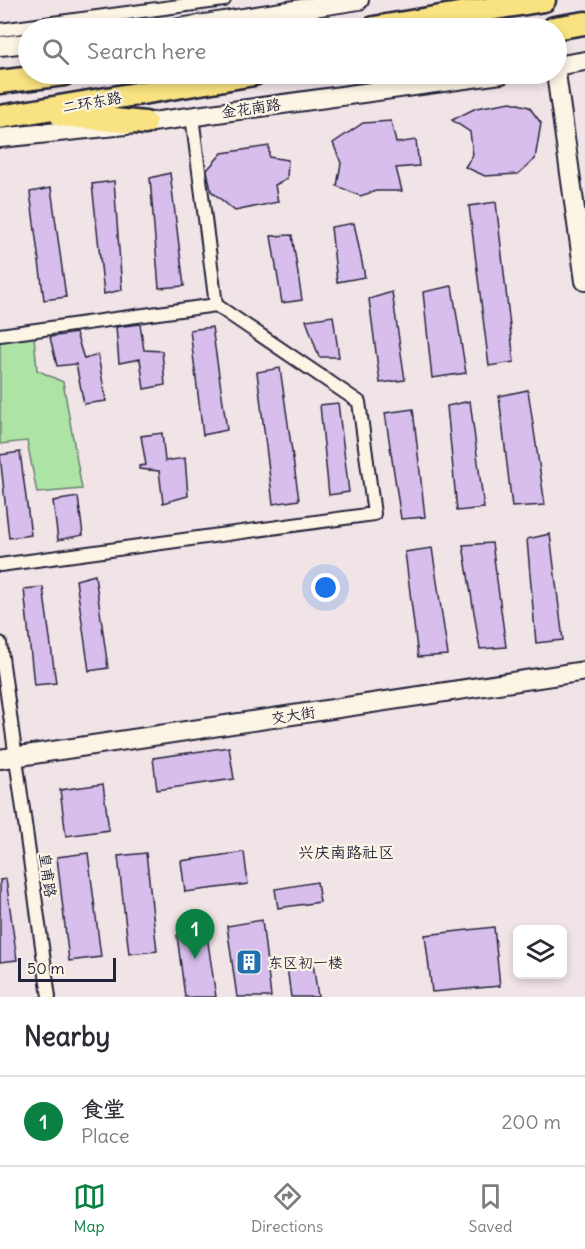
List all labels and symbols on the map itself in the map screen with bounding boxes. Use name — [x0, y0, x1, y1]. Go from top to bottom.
street label: 二环东路 — [61, 87, 123, 117]
street label: 金花南路 — [220, 94, 282, 122]
your location — [311, 573, 340, 602]
street label: 交大街 — [269, 702, 317, 728]
district label: 兴庆南路社区 — [298, 842, 394, 862]
street label: 皇甫路 — [35, 851, 61, 899]
pin: 1 — [176, 910, 214, 959]
building icon: 东区初一楼 — [234, 947, 264, 977]
place label: 东区初一楼 — [268, 953, 343, 972]
scale bar — [18, 955, 116, 982]

